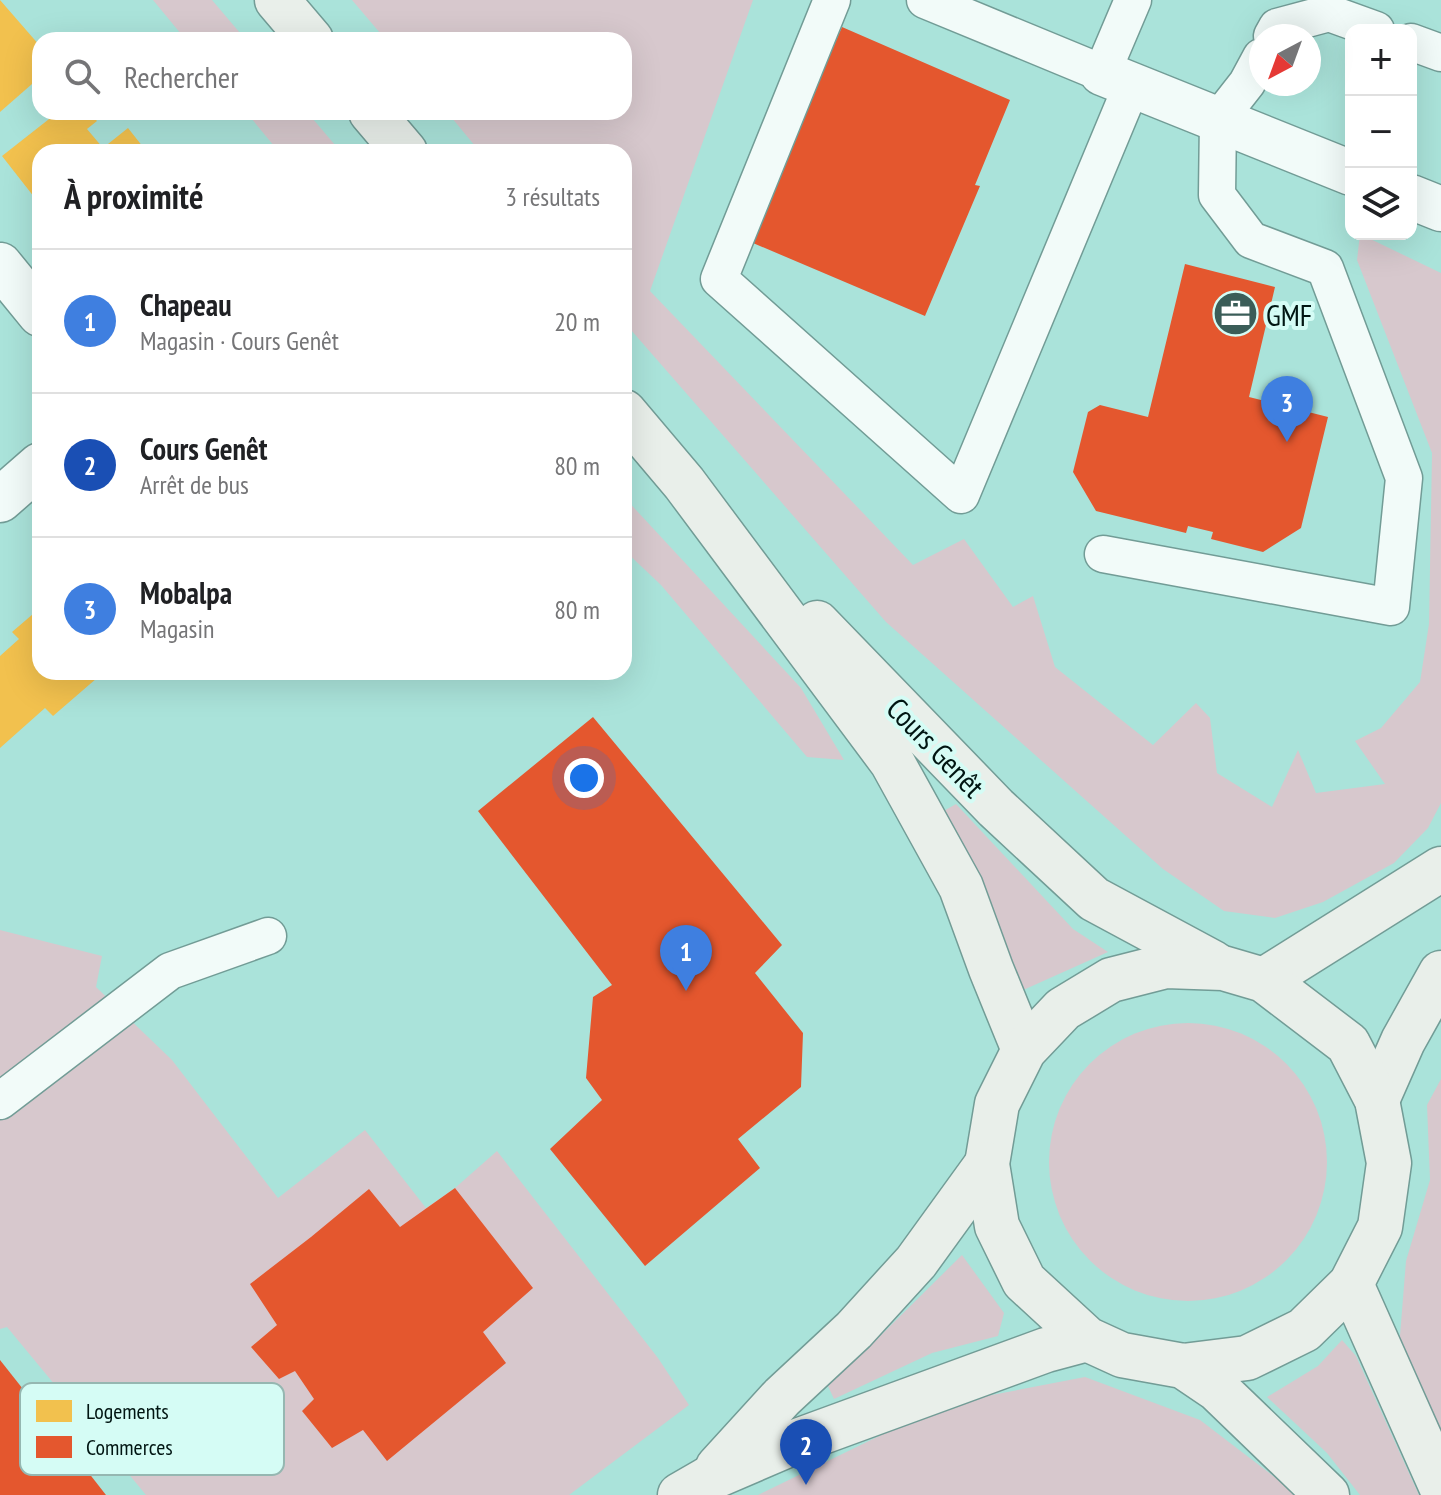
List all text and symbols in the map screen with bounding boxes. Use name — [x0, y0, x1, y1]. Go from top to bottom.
north arrow — [1249, 24, 1321, 96]
map controls — [1345, 24, 1417, 240]
button: + — [1345, 24, 1417, 96]
search box — [32, 32, 632, 120]
icon: search — [60, 54, 104, 98]
text: Rechercher — [124, 57, 238, 96]
button: − — [1345, 96, 1417, 168]
button: layers — [1345, 168, 1417, 240]
text: À proximité — [64, 174, 204, 218]
text: 3 résultats — [505, 180, 600, 213]
text: Chapeau — [140, 285, 232, 324]
office icon: GMF — [1211, 290, 1259, 338]
place label: GMF — [1266, 295, 1312, 334]
text: 1 — [84, 305, 96, 338]
text: 20 m — [554, 305, 600, 338]
text: Magasin · Cours Genêt — [140, 324, 339, 357]
pin: 3 — [1261, 376, 1313, 442]
text: Cours Genêt — [140, 429, 268, 468]
text: 2 — [84, 449, 96, 482]
text: 80 m — [554, 449, 600, 482]
text: Arrêt de bus — [140, 468, 249, 501]
text: Mobalpa — [140, 573, 232, 612]
text: 3 — [84, 593, 96, 626]
text: 80 m — [554, 593, 600, 626]
text: Magasin — [140, 612, 214, 645]
street label: Cours Genêt — [879, 689, 994, 806]
your location — [564, 758, 604, 798]
pin: 1 — [660, 925, 712, 991]
legend — [20, 1383, 284, 1475]
text: Logements — [86, 1397, 169, 1425]
pin: 2 — [780, 1419, 832, 1485]
text: Commerces — [86, 1433, 173, 1461]

